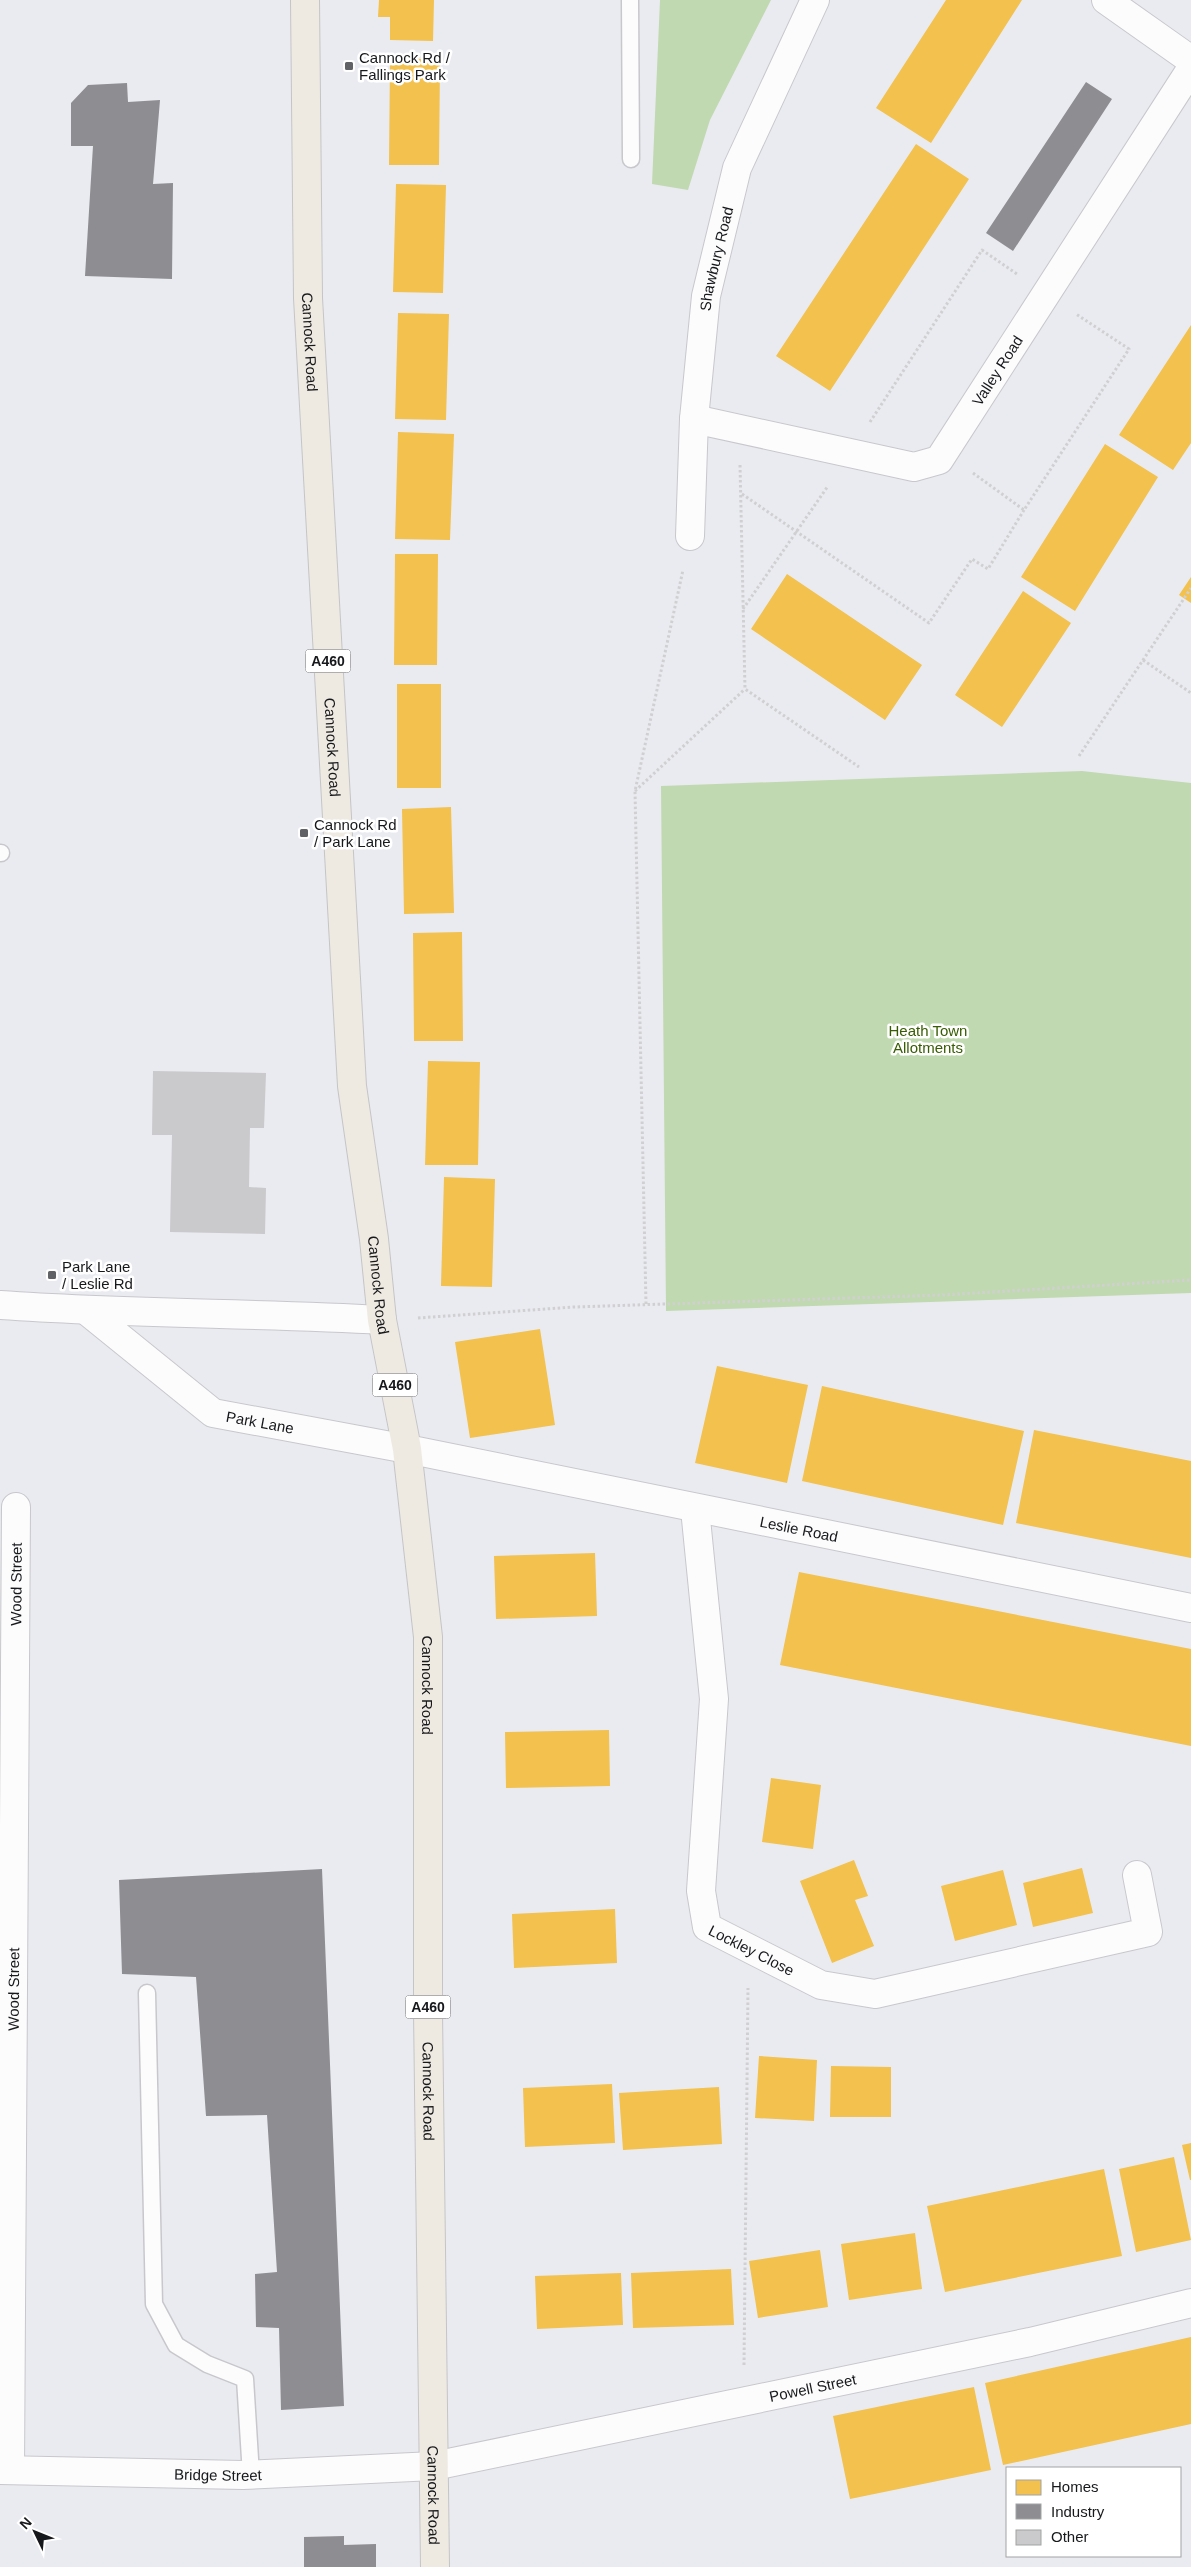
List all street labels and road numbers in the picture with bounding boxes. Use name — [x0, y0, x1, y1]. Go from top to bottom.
street label: Shawbury Road — [696, 205, 736, 312]
street label: Cannock Road — [299, 292, 322, 392]
street label: Valley Road — [968, 332, 1026, 408]
road number: A460 — [306, 649, 350, 672]
street label: Cannock Road — [322, 697, 344, 797]
street label: Cannock Road — [365, 1235, 393, 1336]
road number: A460 — [372, 1374, 418, 1396]
street label: Park Lane — [225, 1407, 295, 1436]
street label: Leslie Road — [758, 1512, 840, 1545]
street label: Wood Street — [7, 1542, 24, 1626]
street label: Cannock Road — [420, 1636, 437, 1735]
street label: Lockley Close — [706, 1921, 797, 1978]
street label: Wood Street — [4, 1947, 22, 2031]
road number: A460 — [406, 1995, 450, 2018]
street label: Cannock Road — [420, 2041, 438, 2141]
street label: Powell Street — [768, 2370, 858, 2405]
street label: Cannock Road — [425, 2445, 443, 2545]
street label: Bridge Street — [174, 2465, 263, 2484]

